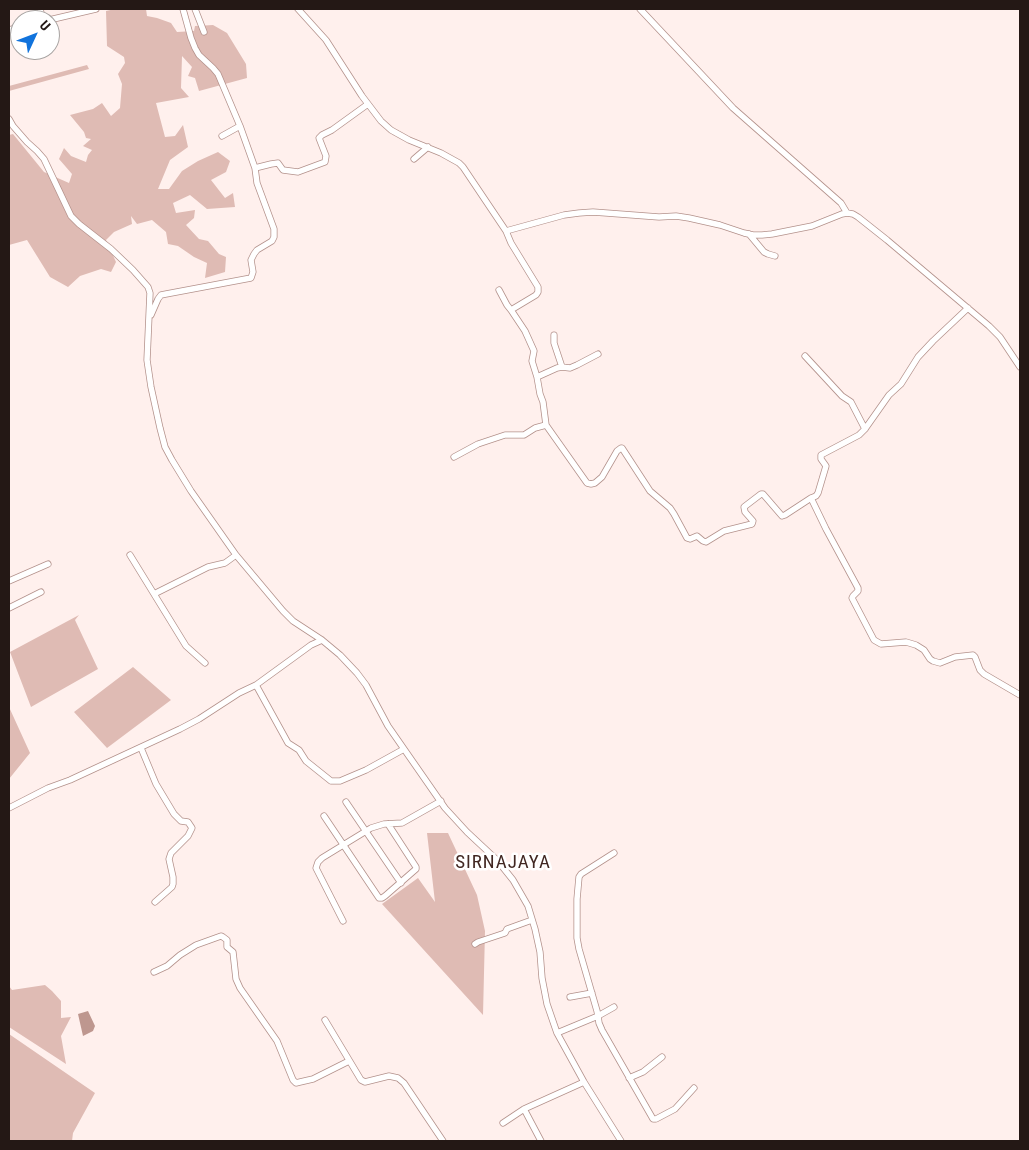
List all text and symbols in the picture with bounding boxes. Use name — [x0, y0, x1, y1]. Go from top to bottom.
north arrow — [10, 10, 60, 60]
text: U — [37, 17, 54, 34]
district label: SIRNAJAYA — [454, 852, 552, 874]

